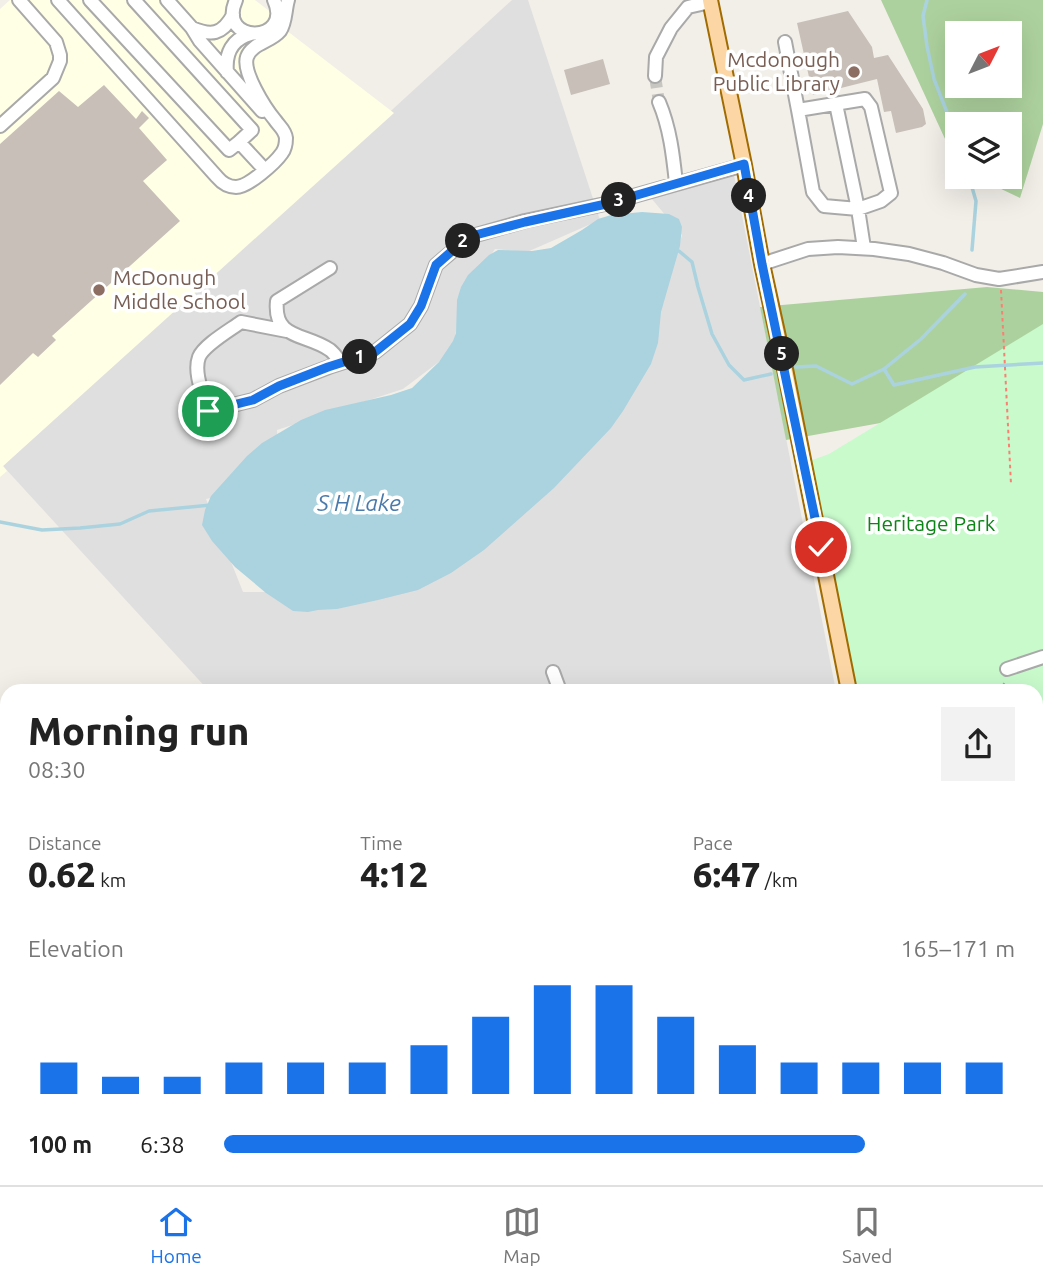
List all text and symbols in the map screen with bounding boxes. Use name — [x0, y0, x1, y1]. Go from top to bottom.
north arrow — [945, 21, 1022, 98]
map controls — [945, 21, 1022, 189]
place label: Mcdonough Public Library — [713, 47, 840, 95]
marker: Mcdonough Public Library — [846, 64, 862, 80]
button: layers — [945, 112, 1022, 189]
pin: 4 — [732, 178, 766, 214]
pin: 3 — [602, 182, 636, 218]
text: 4 — [743, 184, 754, 206]
text: 3 — [613, 188, 624, 210]
pin: 2 — [446, 224, 480, 258]
text: 2 — [457, 229, 468, 251]
place label: McDonugh Middle School — [113, 265, 246, 313]
marker: McDonugh Middle School — [91, 282, 107, 298]
pin: 5 — [764, 336, 800, 372]
pin: 1 — [342, 340, 378, 374]
text: 5 — [776, 342, 787, 364]
text: 1 — [354, 345, 365, 367]
pin — [178, 381, 238, 441]
icon: arrive — [189, 392, 227, 430]
water label: S H Lake — [316, 490, 401, 515]
park label: Heritage Park — [867, 511, 996, 535]
pin — [791, 517, 851, 577]
icon: check — [802, 528, 840, 566]
button: share — [941, 707, 1015, 781]
text: Morning run — [28, 710, 249, 752]
text: 08:30 — [28, 757, 86, 782]
text: Distance — [28, 832, 102, 854]
text: Time — [360, 832, 403, 854]
text: Pace — [693, 832, 733, 854]
text: 0.62 — [28, 854, 96, 894]
text: 4:12 — [360, 854, 428, 894]
text: 6:47 — [693, 854, 761, 894]
text: km — [96, 869, 126, 891]
text: /km — [761, 869, 798, 891]
text: Elevation — [28, 936, 124, 961]
text: 165–171 m — [901, 936, 1015, 961]
text: 100 m — [28, 1132, 92, 1157]
text: 6:38 — [140, 1132, 185, 1157]
tab: Home — [151, 1203, 202, 1267]
tab: Map — [503, 1203, 541, 1267]
tab: Saved — [842, 1203, 892, 1267]

